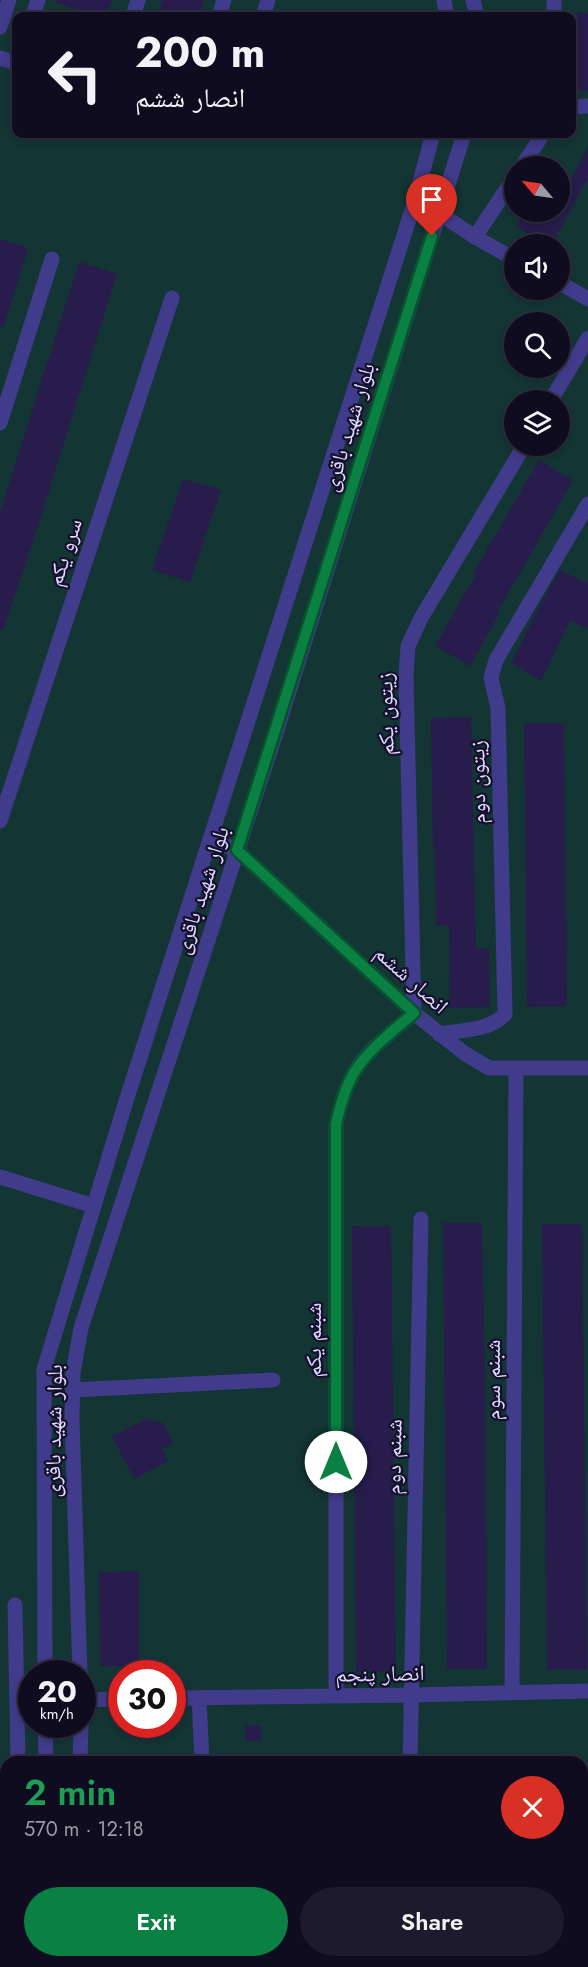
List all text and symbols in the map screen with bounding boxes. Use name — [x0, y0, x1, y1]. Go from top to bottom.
text: 200 m — [135, 22, 265, 83]
icon: left — [36, 36, 114, 114]
text: انصار ششم — [135, 78, 245, 117]
north arrow — [504, 156, 570, 222]
map controls — [504, 156, 570, 456]
pin — [406, 174, 457, 236]
icon: arrive — [415, 183, 448, 216]
button: sound — [504, 234, 570, 300]
button: search — [504, 312, 570, 378]
street label: بلوار شهید باقری — [313, 359, 383, 495]
button: layers — [504, 390, 570, 456]
street label: سرو یکم — [38, 514, 90, 590]
street label: زیتون یکم — [368, 672, 402, 756]
street label: زیتون دوم — [460, 740, 494, 824]
street label: بلوار شهید باقری — [165, 822, 237, 958]
street label: انصار ششم — [368, 937, 456, 1021]
street label: شبنم یکم — [297, 1303, 329, 1377]
street label: شبنم سوم — [476, 1339, 508, 1421]
street label: بلوار شهید باقری — [36, 1364, 70, 1498]
street label: شبنم دوم — [376, 1419, 410, 1495]
position arrow — [304, 1430, 368, 1494]
street label: انصار پنجم — [335, 1656, 425, 1690]
speed limit sign: 30 — [108, 1660, 186, 1738]
text: 20 — [37, 1670, 77, 1713]
text: km/h — [40, 1703, 74, 1725]
text: 2 min — [24, 1766, 116, 1818]
button: close — [501, 1776, 564, 1839]
text: 570 m · 12:18 — [24, 1815, 144, 1844]
button: Exit — [24, 1887, 288, 1956]
button: Share — [300, 1887, 564, 1956]

